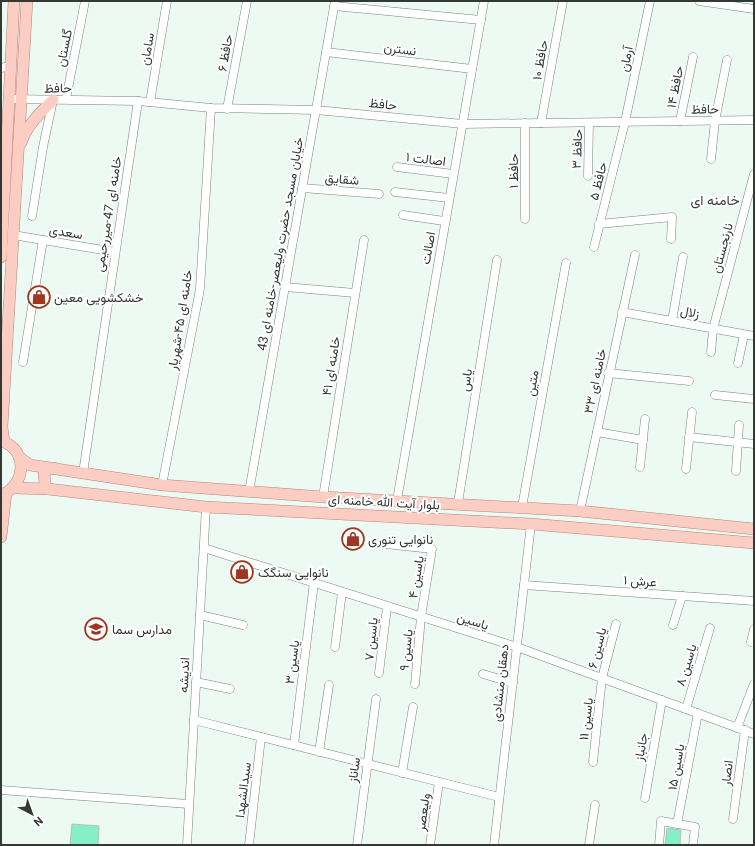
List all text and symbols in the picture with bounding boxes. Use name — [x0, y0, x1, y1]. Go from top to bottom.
street label: گلستان — [53, 28, 76, 68]
street label: سامان — [137, 32, 158, 67]
street label: حافظ ۶ — [214, 33, 236, 73]
street label: حافظ ۱۰ — [529, 38, 551, 81]
street label: نسترن — [383, 40, 417, 59]
street label: آرمان — [616, 44, 637, 73]
street label: حافظ ۱۴ — [664, 64, 686, 109]
street label: حافظ — [44, 80, 72, 96]
street label: حافظ — [368, 95, 398, 113]
street label: حافظ — [691, 101, 719, 117]
street label: حافظ ۳ — [569, 129, 585, 169]
street label: خیابان مسجد حضرت ولیعصر-خامنه ای 43 — [254, 136, 307, 352]
street label: اصالت ۱ — [405, 149, 447, 169]
street label: حافظ ۱ — [506, 153, 521, 188]
street label: خامنه ای 47-میررحیمی — [91, 155, 126, 273]
street label: حافظ ۵ — [586, 160, 610, 202]
street label: شقایق — [324, 170, 360, 189]
district label: خامنه ای — [690, 192, 740, 209]
street label: نارنجستان — [708, 221, 737, 275]
street label: سعدی — [48, 222, 84, 243]
street label: اصالت — [418, 230, 438, 266]
street label: خامنه ای ۴۵-شهریار — [165, 269, 196, 372]
shop icon: خشکشویی معین — [26, 284, 52, 310]
place label: خشکشویی معین — [54, 290, 144, 306]
street label: زلال — [679, 303, 701, 322]
street label: خامنه ای ۴۱ — [319, 335, 344, 397]
street label: خامنه ای ۳۳ — [581, 347, 610, 415]
street label: یاس — [457, 368, 476, 393]
street label: متین — [522, 369, 543, 397]
street label: بلوار آیت الله خامنه ای — [328, 492, 440, 513]
shop icon: نانوایی تنوری — [340, 526, 366, 552]
place label: نانوایی تنوری — [368, 532, 433, 548]
street label: یاسین ۴ — [405, 555, 428, 600]
shop icon: نانوایی سنگک — [229, 559, 255, 585]
place label: نانوایی سنگک — [258, 565, 329, 581]
street label: عرش ۱ — [623, 572, 657, 591]
street label: یاسین — [455, 609, 491, 634]
school or university icon: مدارس سما — [83, 616, 109, 642]
street label: یاسین ۷ — [361, 617, 382, 661]
place label: مدارس سما — [112, 622, 172, 638]
street label: یاسین ۶ — [585, 626, 610, 670]
street label: یاسین ۹ — [396, 628, 417, 672]
street label: یاسین ۳ — [282, 639, 303, 685]
street label: یاسین ۸ — [673, 642, 700, 688]
street label: دهقان منشادی — [488, 643, 513, 723]
street label: اندیشه — [176, 657, 192, 693]
street label: یاسین ۱۱ — [576, 697, 597, 741]
street label: جانباز — [631, 732, 652, 763]
street label: یاسین ۱۵ — [665, 743, 688, 792]
street label: ساناز — [345, 756, 364, 785]
street label: انصار — [718, 759, 737, 788]
street label: سیدالشهدا — [232, 761, 255, 819]
street label: ولیعصر — [413, 792, 434, 833]
north arrow — [12, 794, 52, 834]
text: N — [31, 814, 45, 829]

